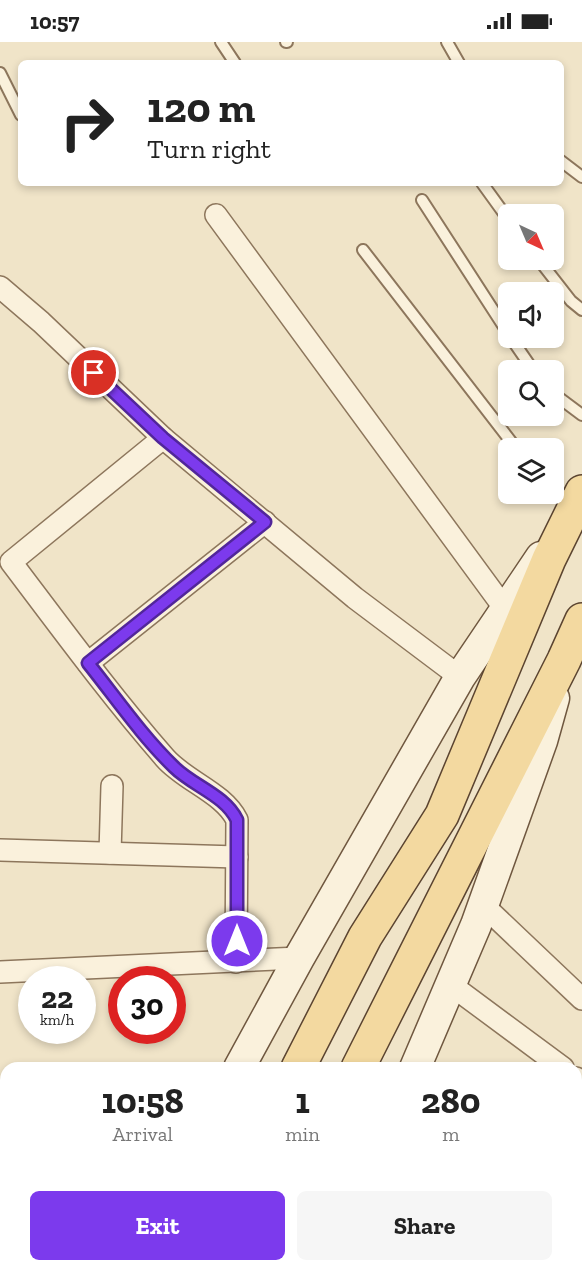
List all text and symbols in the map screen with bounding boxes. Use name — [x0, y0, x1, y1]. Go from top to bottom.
text: 10:57 — [30, 8, 79, 35]
text: 120 m — [147, 82, 255, 133]
icon: right — [48, 84, 126, 162]
text: Turn right — [147, 133, 271, 165]
north arrow — [498, 204, 564, 270]
map controls — [498, 204, 564, 504]
button: sound — [498, 282, 564, 348]
pin — [68, 347, 119, 398]
icon: arrive — [77, 356, 110, 389]
button: search — [498, 360, 564, 426]
button: layers — [498, 438, 564, 504]
position arrow — [205, 909, 269, 973]
speed limit sign: 30 — [108, 966, 186, 1044]
text: 22 — [41, 980, 73, 1016]
text: km/h — [40, 1011, 74, 1029]
text: 10:58 — [101, 1079, 184, 1122]
text: 1 — [295, 1079, 310, 1122]
text: 280 — [421, 1079, 481, 1122]
text: Arrival — [113, 1122, 173, 1146]
text: min — [285, 1122, 320, 1146]
text: m — [442, 1122, 459, 1146]
button: Exit — [30, 1191, 285, 1260]
button: Share — [297, 1191, 552, 1260]

